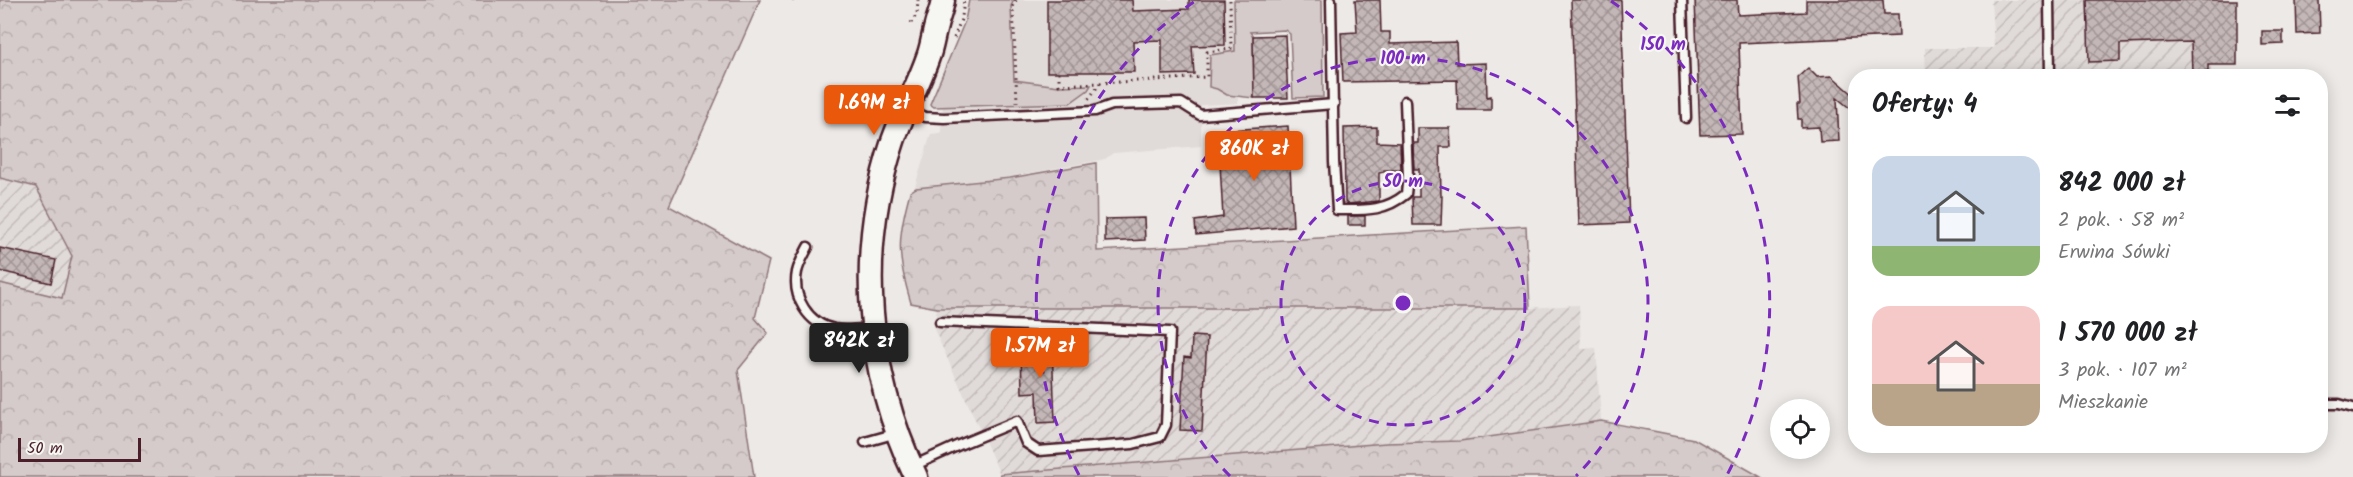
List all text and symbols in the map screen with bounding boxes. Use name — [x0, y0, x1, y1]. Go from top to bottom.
text: 150 m — [1640, 31, 1686, 60]
text: 100 m — [1380, 45, 1426, 74]
text: Oferty: 4 — [1872, 84, 1977, 126]
pin: 1.69M zł — [812, 85, 936, 136]
text: 1.69M zł — [838, 88, 910, 120]
icon: filters — [2271, 89, 2304, 122]
pin: 860K zł — [1199, 131, 1309, 182]
text: 860K zł — [1219, 134, 1289, 166]
text: 842 000 zł — [2058, 163, 2185, 205]
text: 50 m — [1382, 168, 1423, 197]
icon: home — [1920, 180, 1992, 252]
text: 2 pok. · 58 m² — [2058, 205, 2184, 237]
text: Erwina Sówki — [2058, 237, 2170, 269]
centre of rings — [1393, 293, 1413, 313]
text: 1 570 000 zł — [2058, 313, 2197, 355]
pin: 842K zł — [804, 323, 914, 374]
text: 842K zł — [823, 326, 895, 358]
pin: 1.57M zł — [978, 328, 1102, 379]
icon: home — [1920, 330, 1992, 402]
text: 1.57M zł — [1005, 331, 1075, 363]
text: 3 pok. · 107 m² — [2058, 355, 2187, 387]
text: Mieszkanie — [2058, 387, 2148, 419]
map controls — [1770, 399, 1830, 459]
button: locate — [1770, 399, 1830, 459]
scale bar — [18, 435, 141, 462]
text: 50 m — [27, 436, 63, 461]

